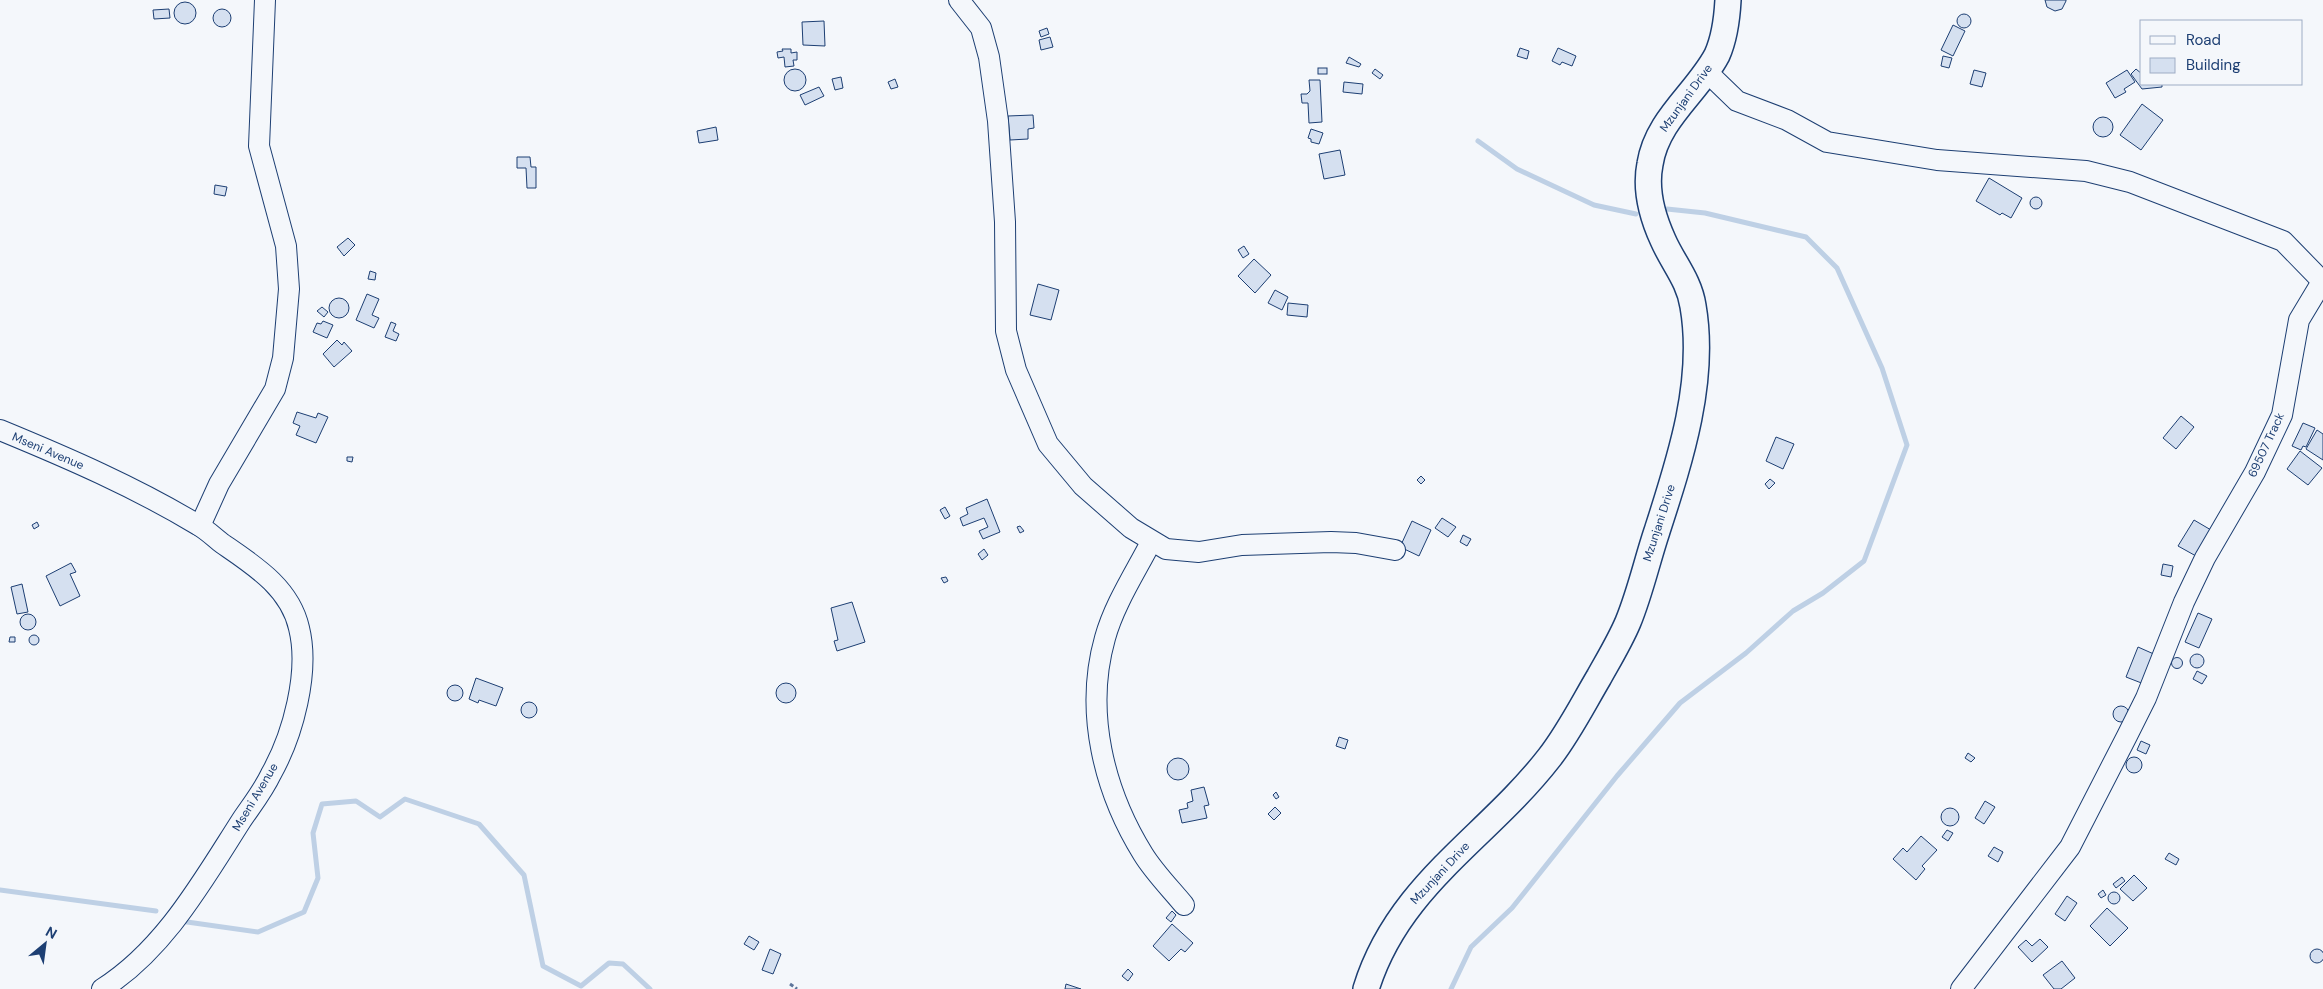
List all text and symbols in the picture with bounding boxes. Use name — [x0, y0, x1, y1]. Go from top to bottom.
legend — [2140, 20, 2303, 85]
text: Road — [2186, 30, 2221, 50]
text: Building — [2186, 55, 2241, 75]
street label: Mzunjani Drive — [1656, 61, 1716, 135]
street label: 69507 Track — [2244, 410, 2288, 480]
street label: Mseni Avenue — [10, 429, 87, 473]
street label: Mzunjani Drive — [1639, 482, 1679, 564]
street label: Mseni Avenue — [228, 760, 282, 834]
street label: Mzunjani Drive — [1407, 838, 1473, 908]
north arrow — [20, 919, 70, 969]
text: N — [42, 922, 60, 943]

